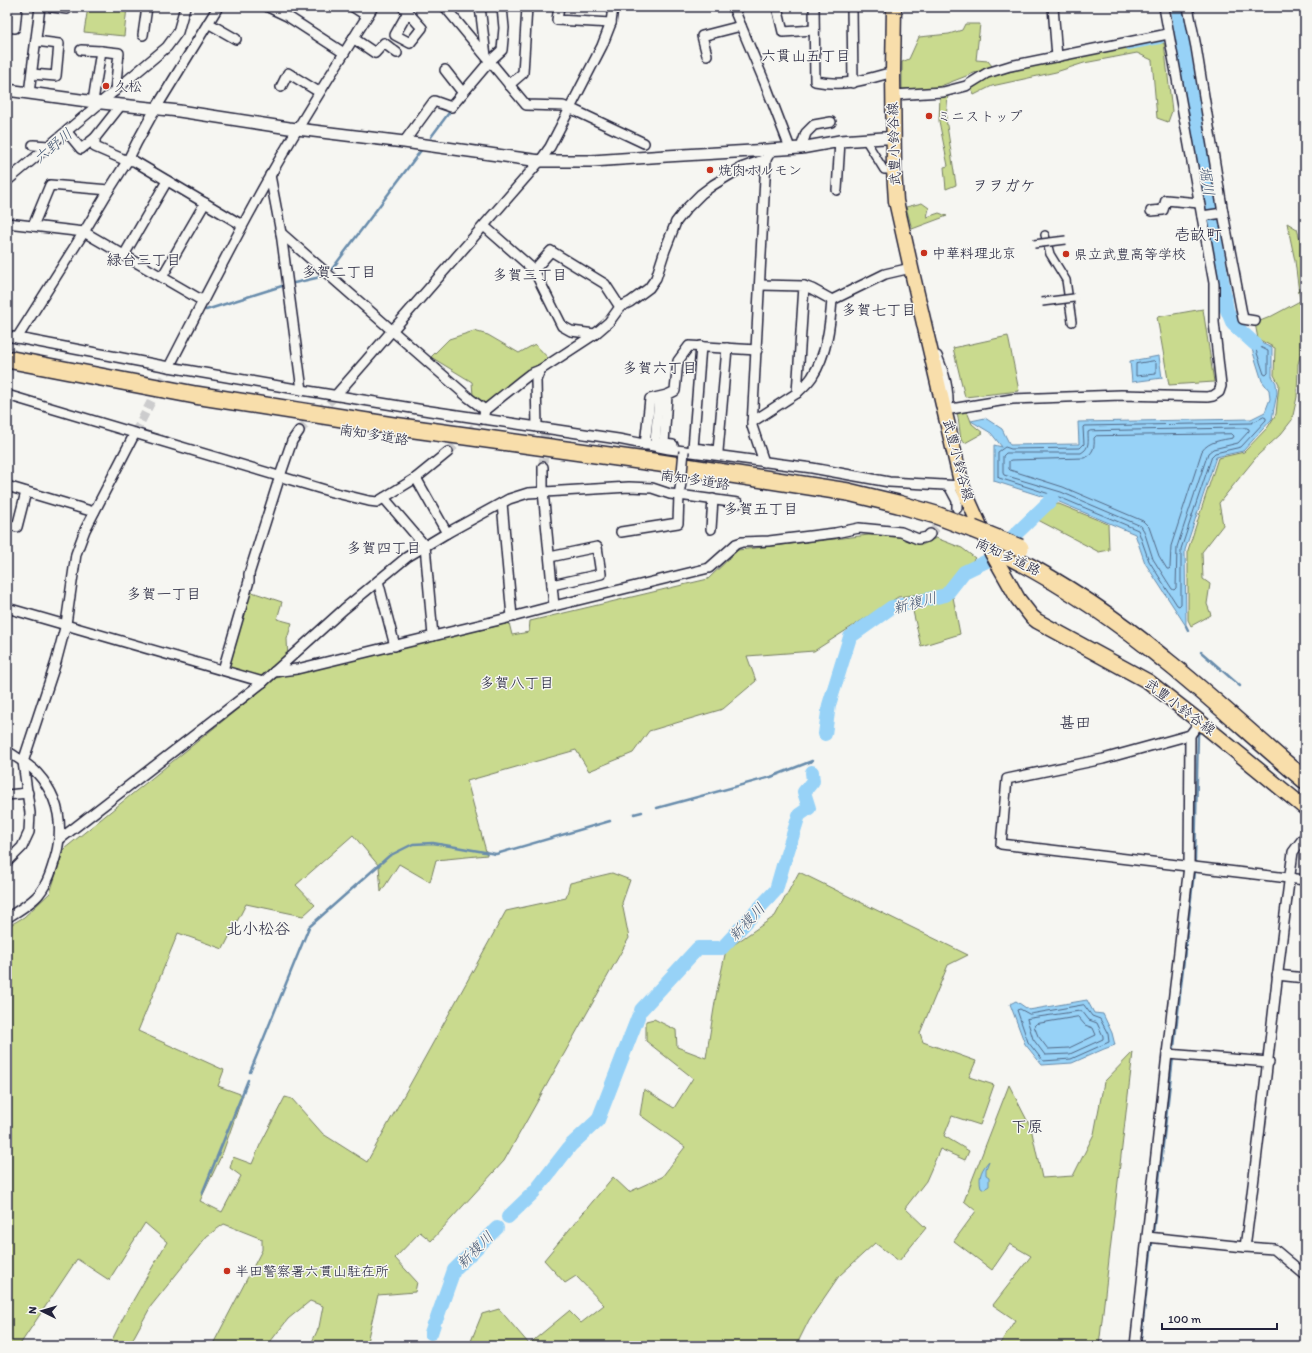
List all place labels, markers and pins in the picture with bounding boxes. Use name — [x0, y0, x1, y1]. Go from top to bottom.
place label: 久松 — [114, 78, 142, 95]
marker: 久松 — [101, 81, 111, 91]
place label: ミニストップ — [937, 108, 1022, 125]
marker: ミニストップ — [924, 111, 934, 121]
place label: 焼肉ホルモン — [718, 162, 802, 179]
marker: 焼肉ホルモン — [705, 165, 715, 175]
place label: 中華料理北京 — [932, 245, 1016, 262]
place label: 県立武豊高等学校 — [1074, 246, 1186, 263]
marker: 中華料理北京 — [919, 248, 929, 258]
marker: 県立武豊高等学校 — [1061, 249, 1071, 259]
place label: 半田警察署六貫山駐在所 — [235, 1263, 389, 1280]
marker: 半田警察署六貫山駐在所 — [222, 1266, 232, 1276]

